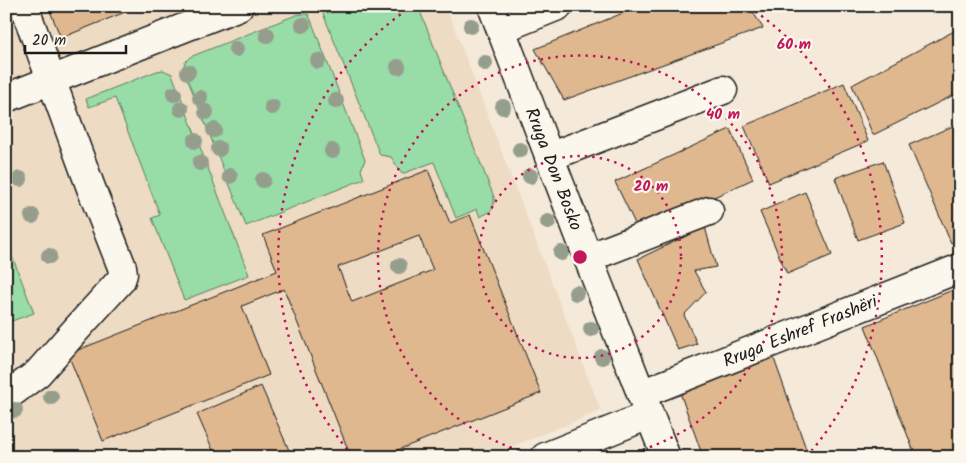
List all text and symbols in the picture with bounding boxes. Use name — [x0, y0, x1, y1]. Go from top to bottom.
scale bar — [25, 22, 126, 54]
text: 20 m — [32, 29, 66, 53]
text: 60 m — [777, 33, 811, 57]
text: 40 m — [706, 103, 740, 127]
street label: Rruga Don Bosko — [516, 104, 589, 235]
text: 20 m — [634, 175, 668, 199]
centre of rings — [571, 248, 589, 266]
street label: Rruga Eshref Frashëri — [719, 288, 883, 377]

